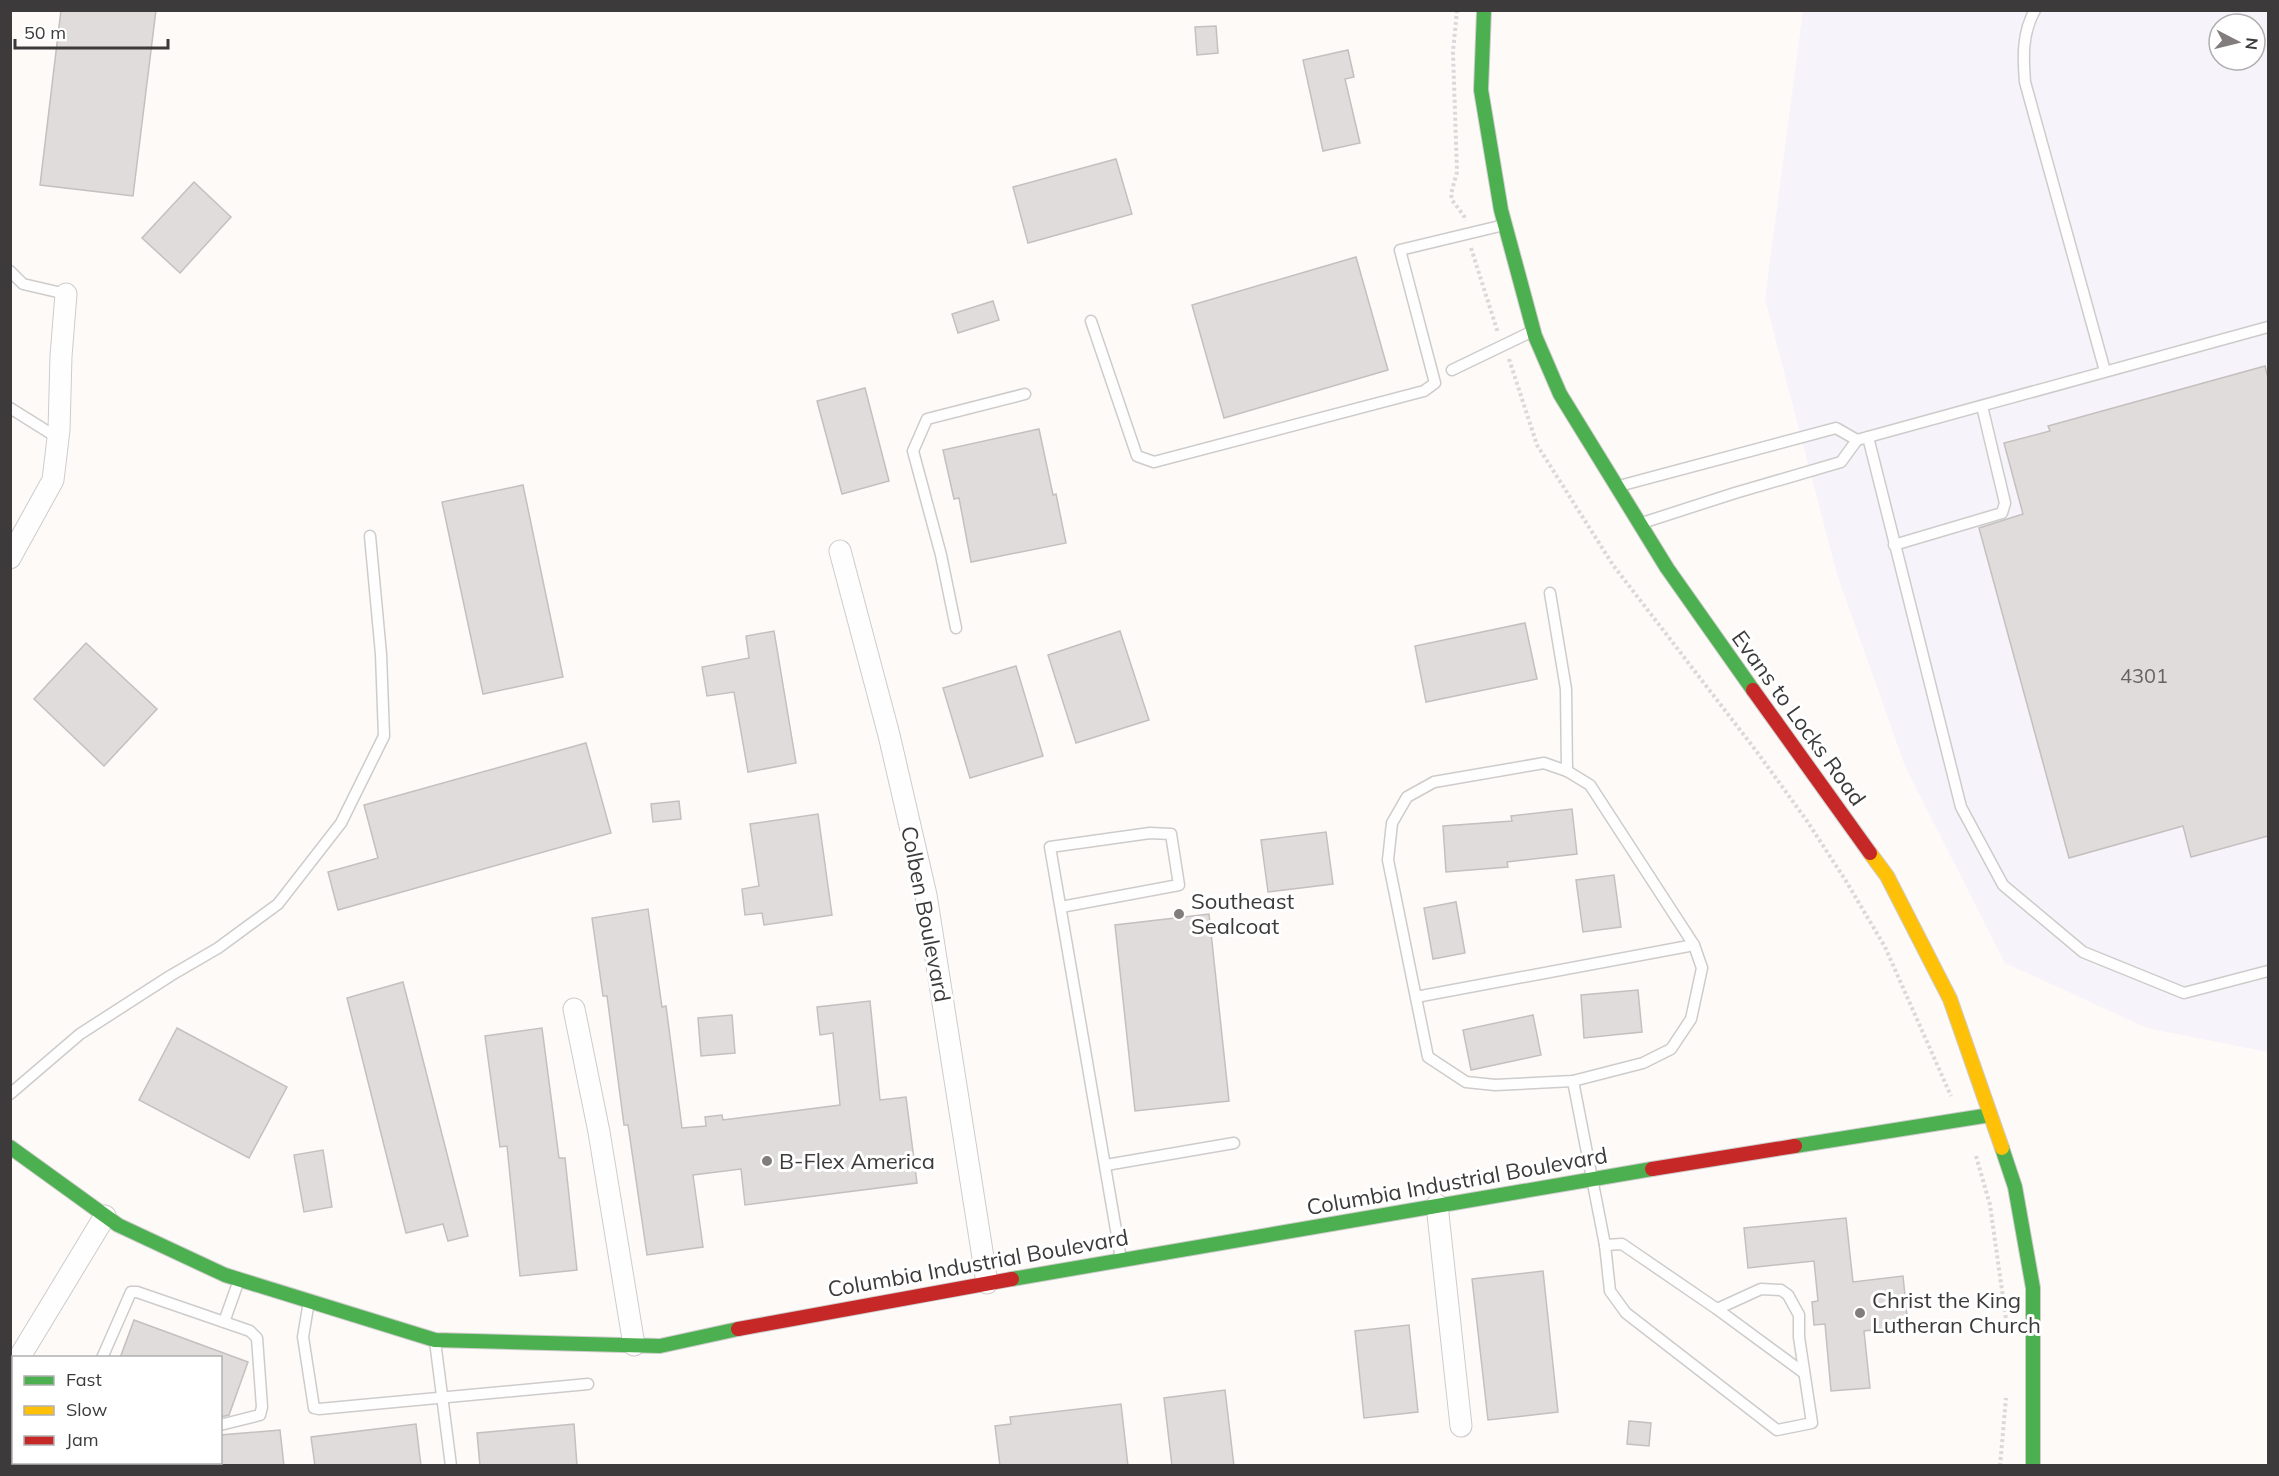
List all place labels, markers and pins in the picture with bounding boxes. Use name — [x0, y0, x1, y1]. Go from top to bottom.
place label: Southeast Sealcoat — [1191, 887, 1295, 940]
marker: Southeast Sealcoat — [1172, 907, 1186, 921]
place label: B-Flex America — [779, 1147, 935, 1175]
marker: B-Flex America — [760, 1154, 774, 1168]
place label: Christ the King Lutheran Church — [1872, 1286, 2041, 1339]
marker: Christ the King Lutheran Church — [1853, 1306, 1867, 1320]

